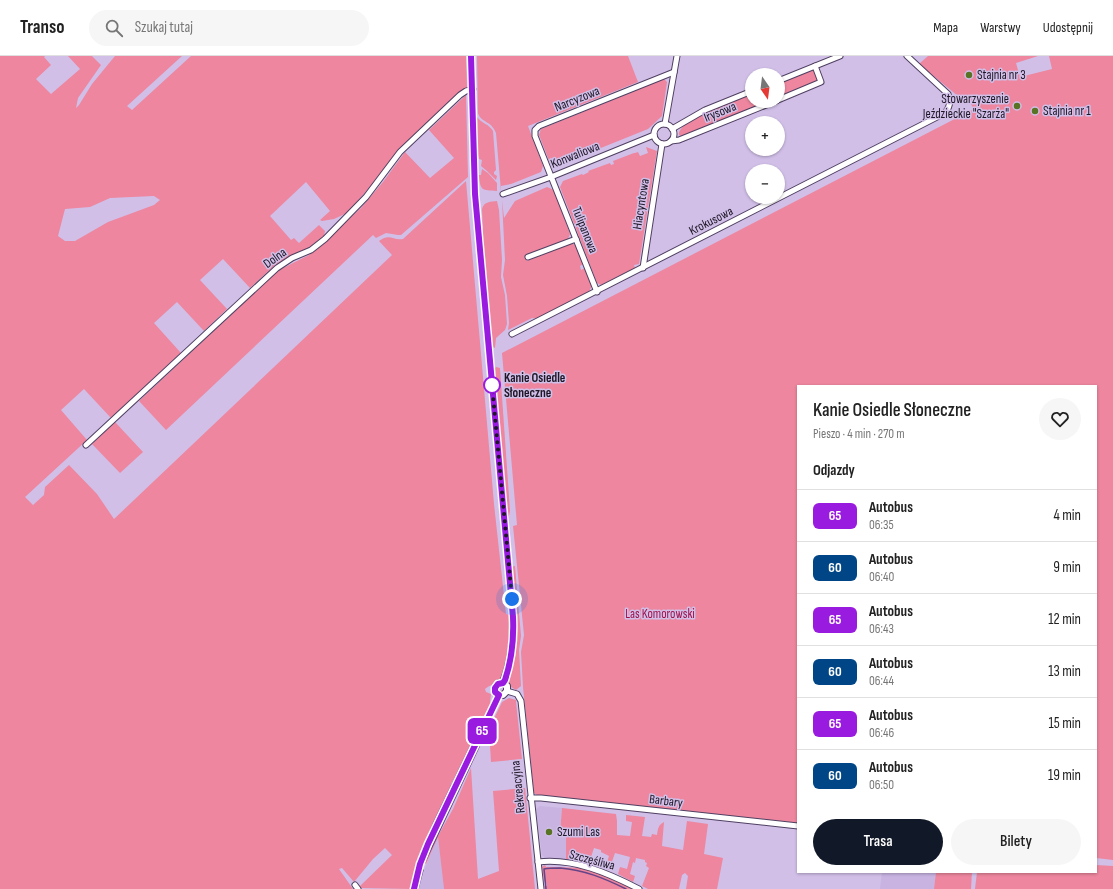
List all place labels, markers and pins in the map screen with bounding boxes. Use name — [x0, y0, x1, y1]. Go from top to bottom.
place label: Stajnia nr 3 — [977, 67, 1026, 83]
marker: Stajnia nr 3 — [964, 70, 974, 80]
place label: Stowarzyszenie Jeździeckie "Szarża" — [922, 91, 1009, 122]
marker: Stowarzyszenie Jeździeckie "Szarża" — [1012, 101, 1022, 111]
place label: Stajnia nr 1 — [1043, 103, 1091, 119]
marker: Stajnia nr 1 — [1030, 106, 1040, 116]
place label: Kanie Osiedle Słoneczne — [504, 370, 566, 401]
marker: Kanie Osiedle Słoneczne — [483, 376, 501, 394]
place label: Szumi Las — [557, 824, 600, 840]
marker: Szumi Las — [544, 827, 554, 837]

